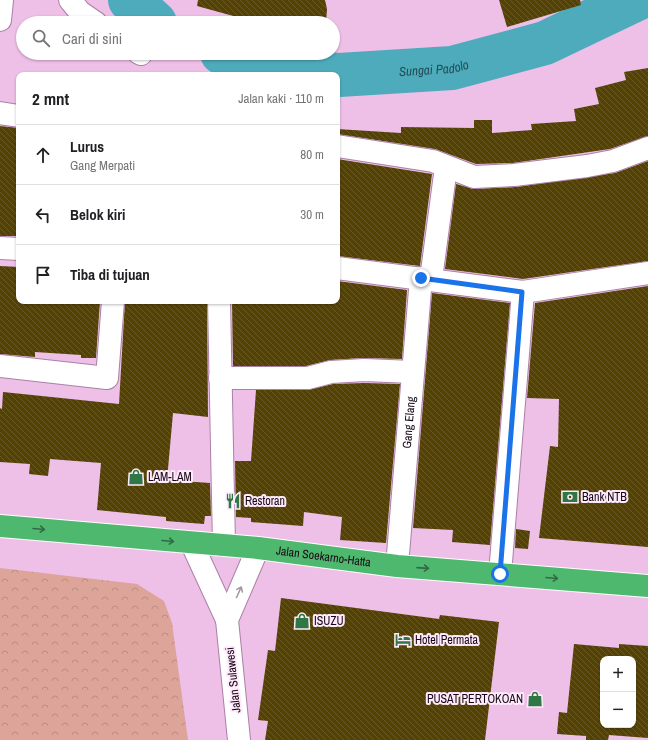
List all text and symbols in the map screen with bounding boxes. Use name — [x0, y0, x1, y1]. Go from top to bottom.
search box — [16, 16, 340, 60]
icon: search — [30, 27, 52, 49]
text: Cari di sini — [62, 28, 122, 49]
water label: Sungai Padolo — [398, 55, 471, 80]
text: 2 mnt — [32, 87, 69, 110]
text: Jalan kaki · 110 m — [238, 90, 324, 107]
text: Lurus — [70, 136, 104, 157]
icon: ahead — [32, 144, 54, 166]
text: 80 m — [300, 146, 324, 163]
text: Gang Merpati — [70, 157, 135, 174]
icon: left — [32, 204, 54, 226]
text: Belok kiri — [70, 204, 125, 225]
text: 30 m — [300, 206, 324, 223]
icon: arrive — [32, 264, 54, 286]
text: Tiba di tujuan — [70, 264, 150, 285]
route end — [412, 269, 430, 287]
street label: Gang Elang — [399, 395, 419, 449]
shop icon: LAM-LAM — [127, 468, 145, 486]
place label: LAM-LAM — [148, 469, 192, 485]
bank icon: Bank NTB — [561, 488, 579, 506]
place label: Bank NTB — [582, 489, 627, 505]
restaurant icon: Restoran — [224, 492, 242, 510]
place label: Restoran — [245, 493, 285, 509]
one-way arrow — [32, 526, 45, 533]
one-way arrow — [161, 538, 174, 545]
street label: Jalan Soekarno-Hatta — [275, 542, 372, 571]
one-way arrow — [416, 564, 429, 571]
route start — [491, 565, 509, 583]
one-way arrow — [545, 575, 558, 582]
one-way arrow — [236, 586, 243, 598]
shop icon: ISUZU — [293, 612, 311, 630]
place label: ISUZU — [314, 613, 344, 629]
hotel icon: Hotel Permata — [394, 631, 412, 649]
place label: Hotel Permata — [415, 632, 478, 648]
street label: Jalan Sulawesi — [222, 646, 244, 714]
map controls — [600, 656, 636, 728]
button: + — [600, 656, 636, 692]
shop icon: PUSAT PERTOKOAN — [526, 690, 544, 708]
place label: PUSAT PERTOKOAN — [427, 691, 523, 707]
button: − — [600, 692, 636, 728]

